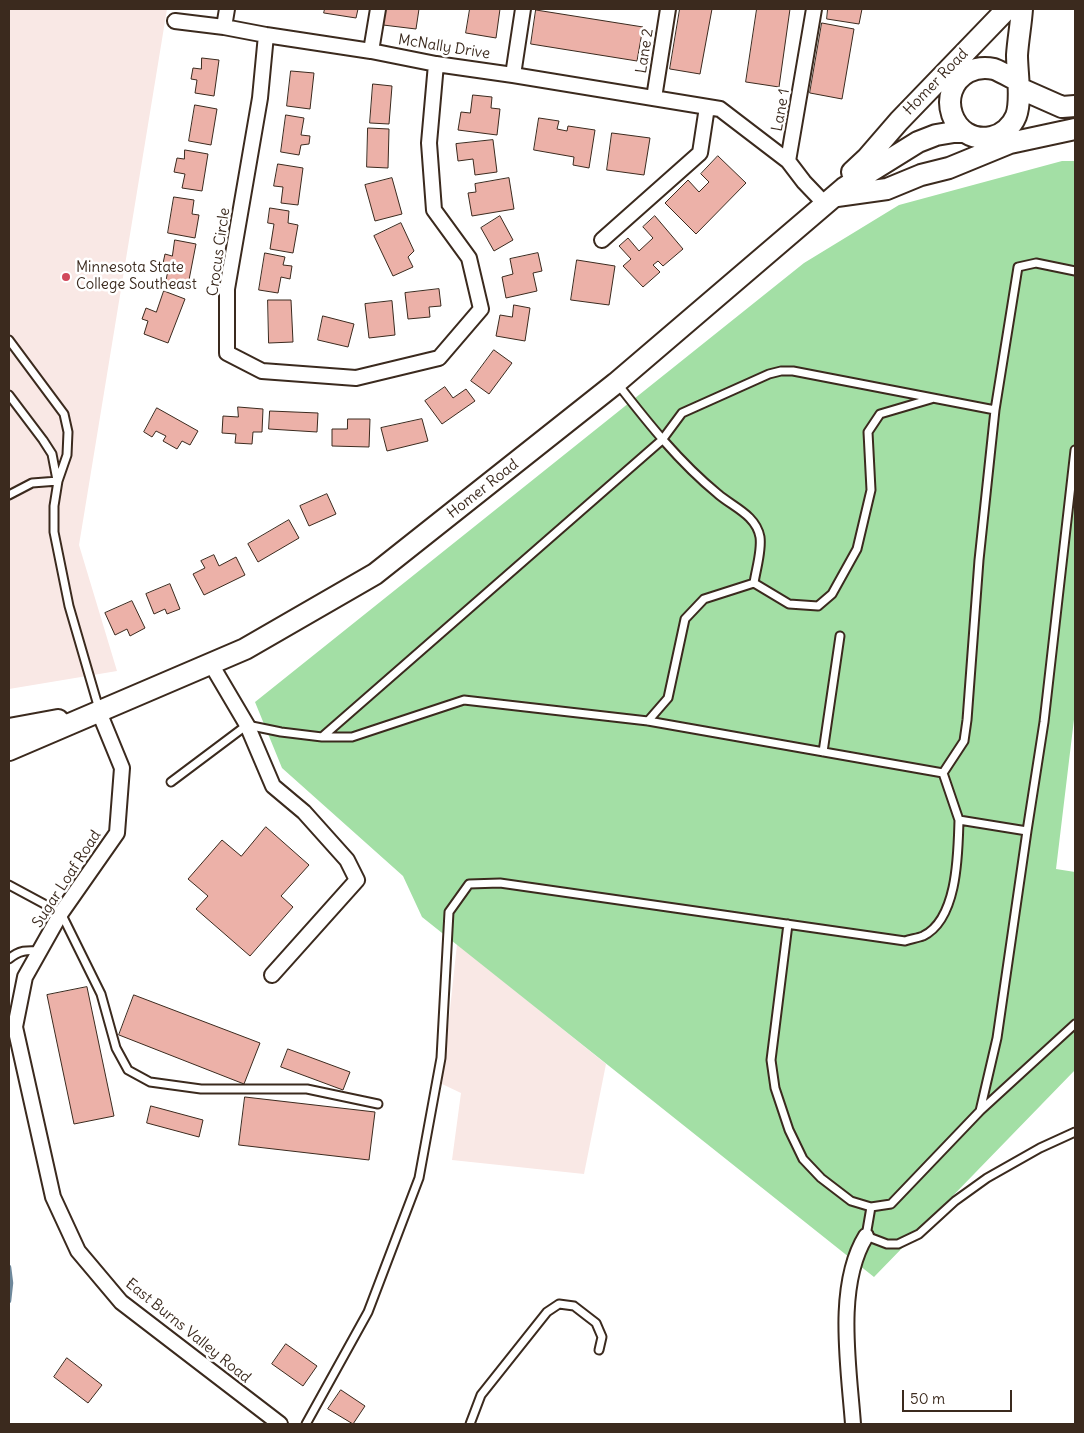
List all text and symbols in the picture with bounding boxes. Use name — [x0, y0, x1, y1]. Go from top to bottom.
street label: Lane 2 — [633, 27, 657, 75]
street label: McNally Drive — [397, 31, 491, 63]
street label: Homer Road — [900, 45, 972, 119]
street label: Lane 1 — [768, 87, 794, 133]
street label: Crocus Circle — [204, 207, 234, 297]
place label: Minnesota State College Southeast — [76, 259, 197, 294]
marker: Minnesota State College Southeast — [60, 271, 72, 283]
street label: Homer Road — [444, 456, 522, 522]
street label: Sugar Loaf Road — [29, 827, 105, 931]
street label: East Burns Valley Road — [122, 1275, 254, 1387]
scale bar — [904, 1380, 1014, 1412]
text: 50 m — [910, 1389, 945, 1408]

